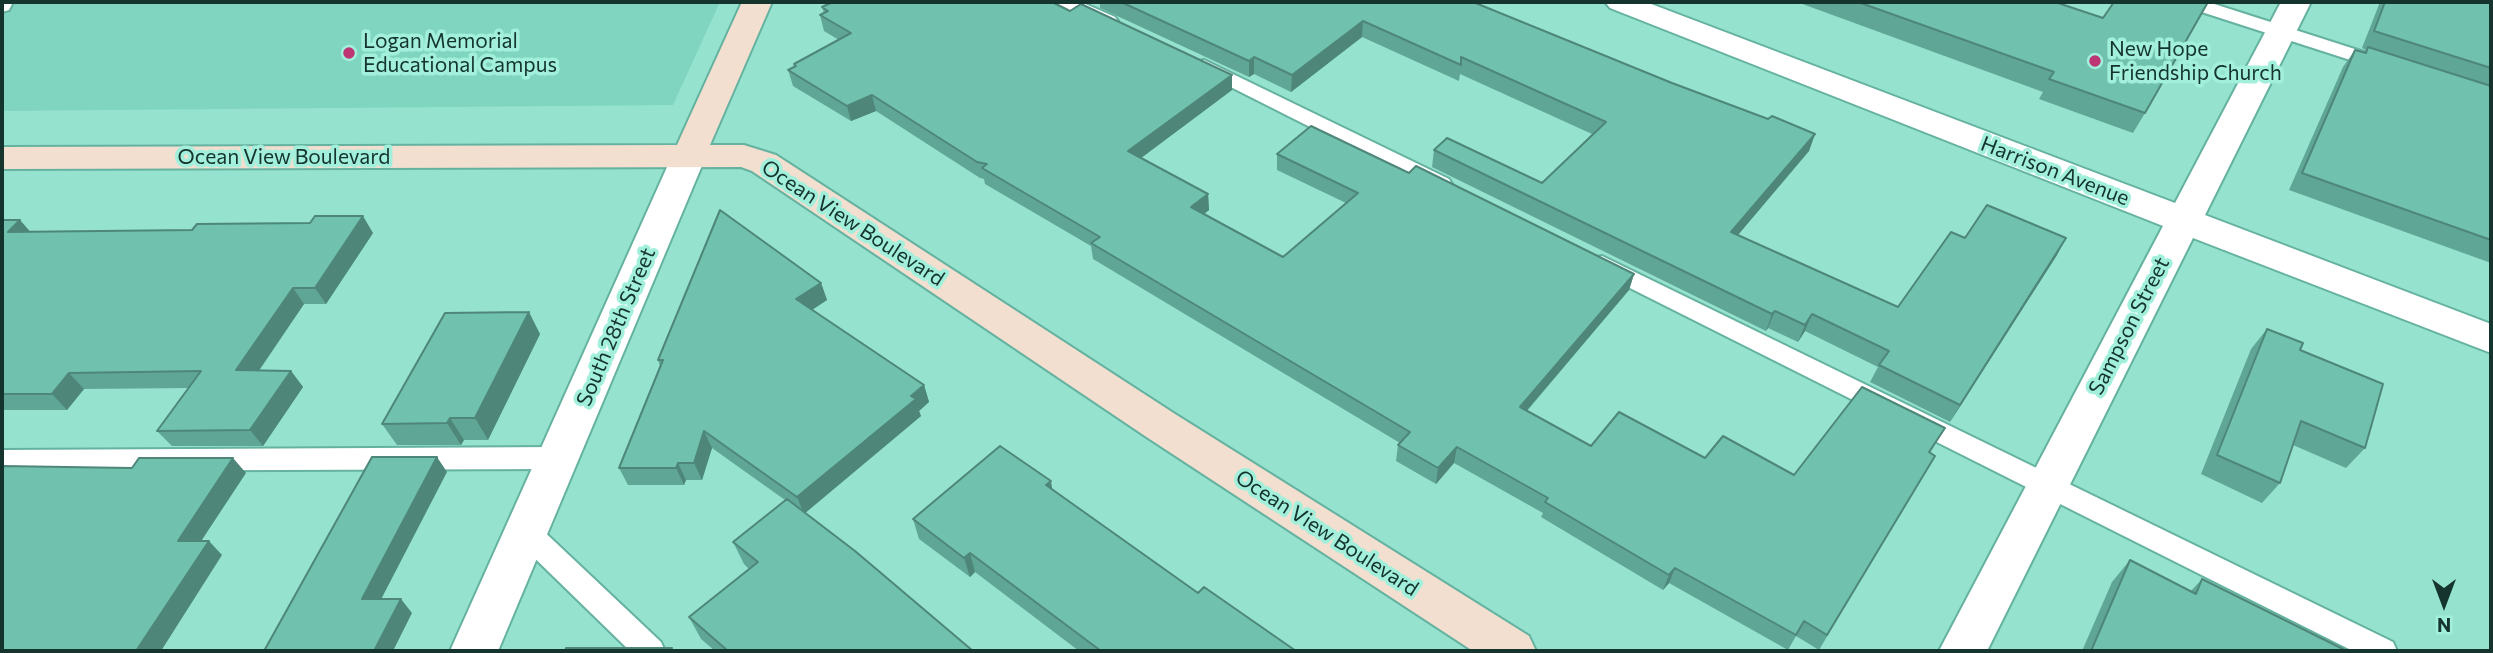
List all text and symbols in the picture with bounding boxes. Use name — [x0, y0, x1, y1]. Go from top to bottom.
place label: Logan Memorial Educational Campus — [363, 28, 557, 78]
place label: New Hope Friendship Church — [2109, 36, 2282, 86]
marker: Logan Memorial Educational Campus — [341, 45, 357, 61]
marker: New Hope Friendship Church — [2087, 53, 2103, 69]
street label: Harrison Avenue — [1977, 131, 2133, 211]
street label: Ocean View Boulevard — [178, 144, 390, 170]
street label: Ocean View Boulevard — [757, 154, 949, 292]
street label: South 28th Street — [571, 244, 661, 410]
street label: Sampson Street — [2083, 253, 2175, 399]
street label: Ocean View Boulevard — [1231, 464, 1423, 602]
north arrow — [2409, 569, 2479, 639]
text: N — [2437, 614, 2451, 637]

